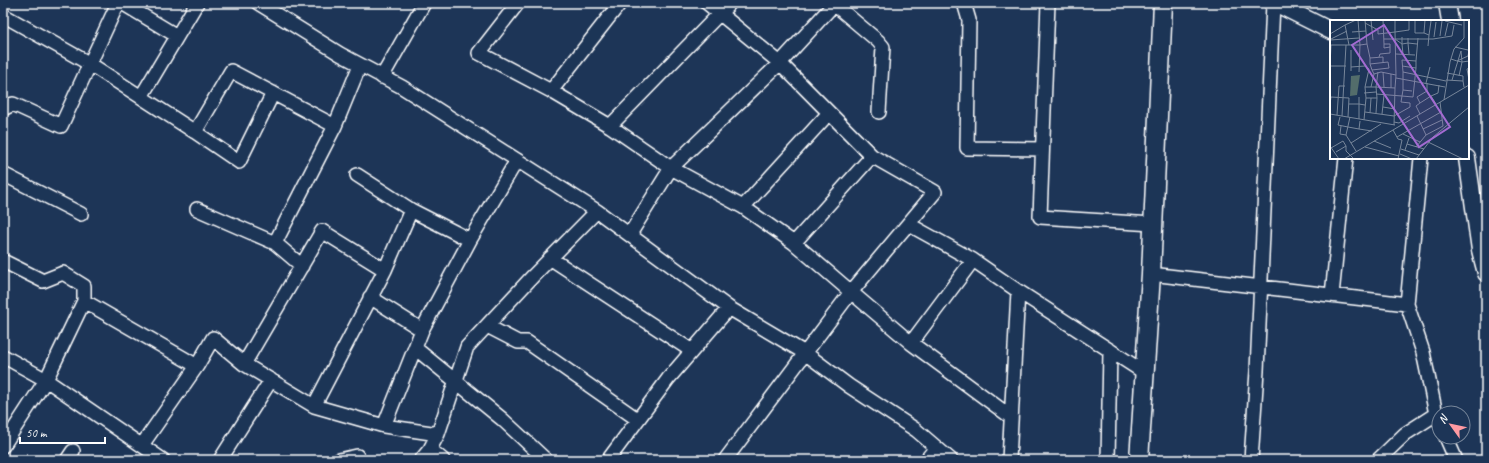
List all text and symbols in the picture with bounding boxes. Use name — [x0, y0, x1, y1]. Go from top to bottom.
inset map — [1330, 20, 1469, 159]
north arrow — [1431, 405, 1471, 445]
text: N — [1435, 411, 1452, 426]
scale bar — [20, 419, 105, 445]
text: 50 m — [26, 425, 48, 441]

